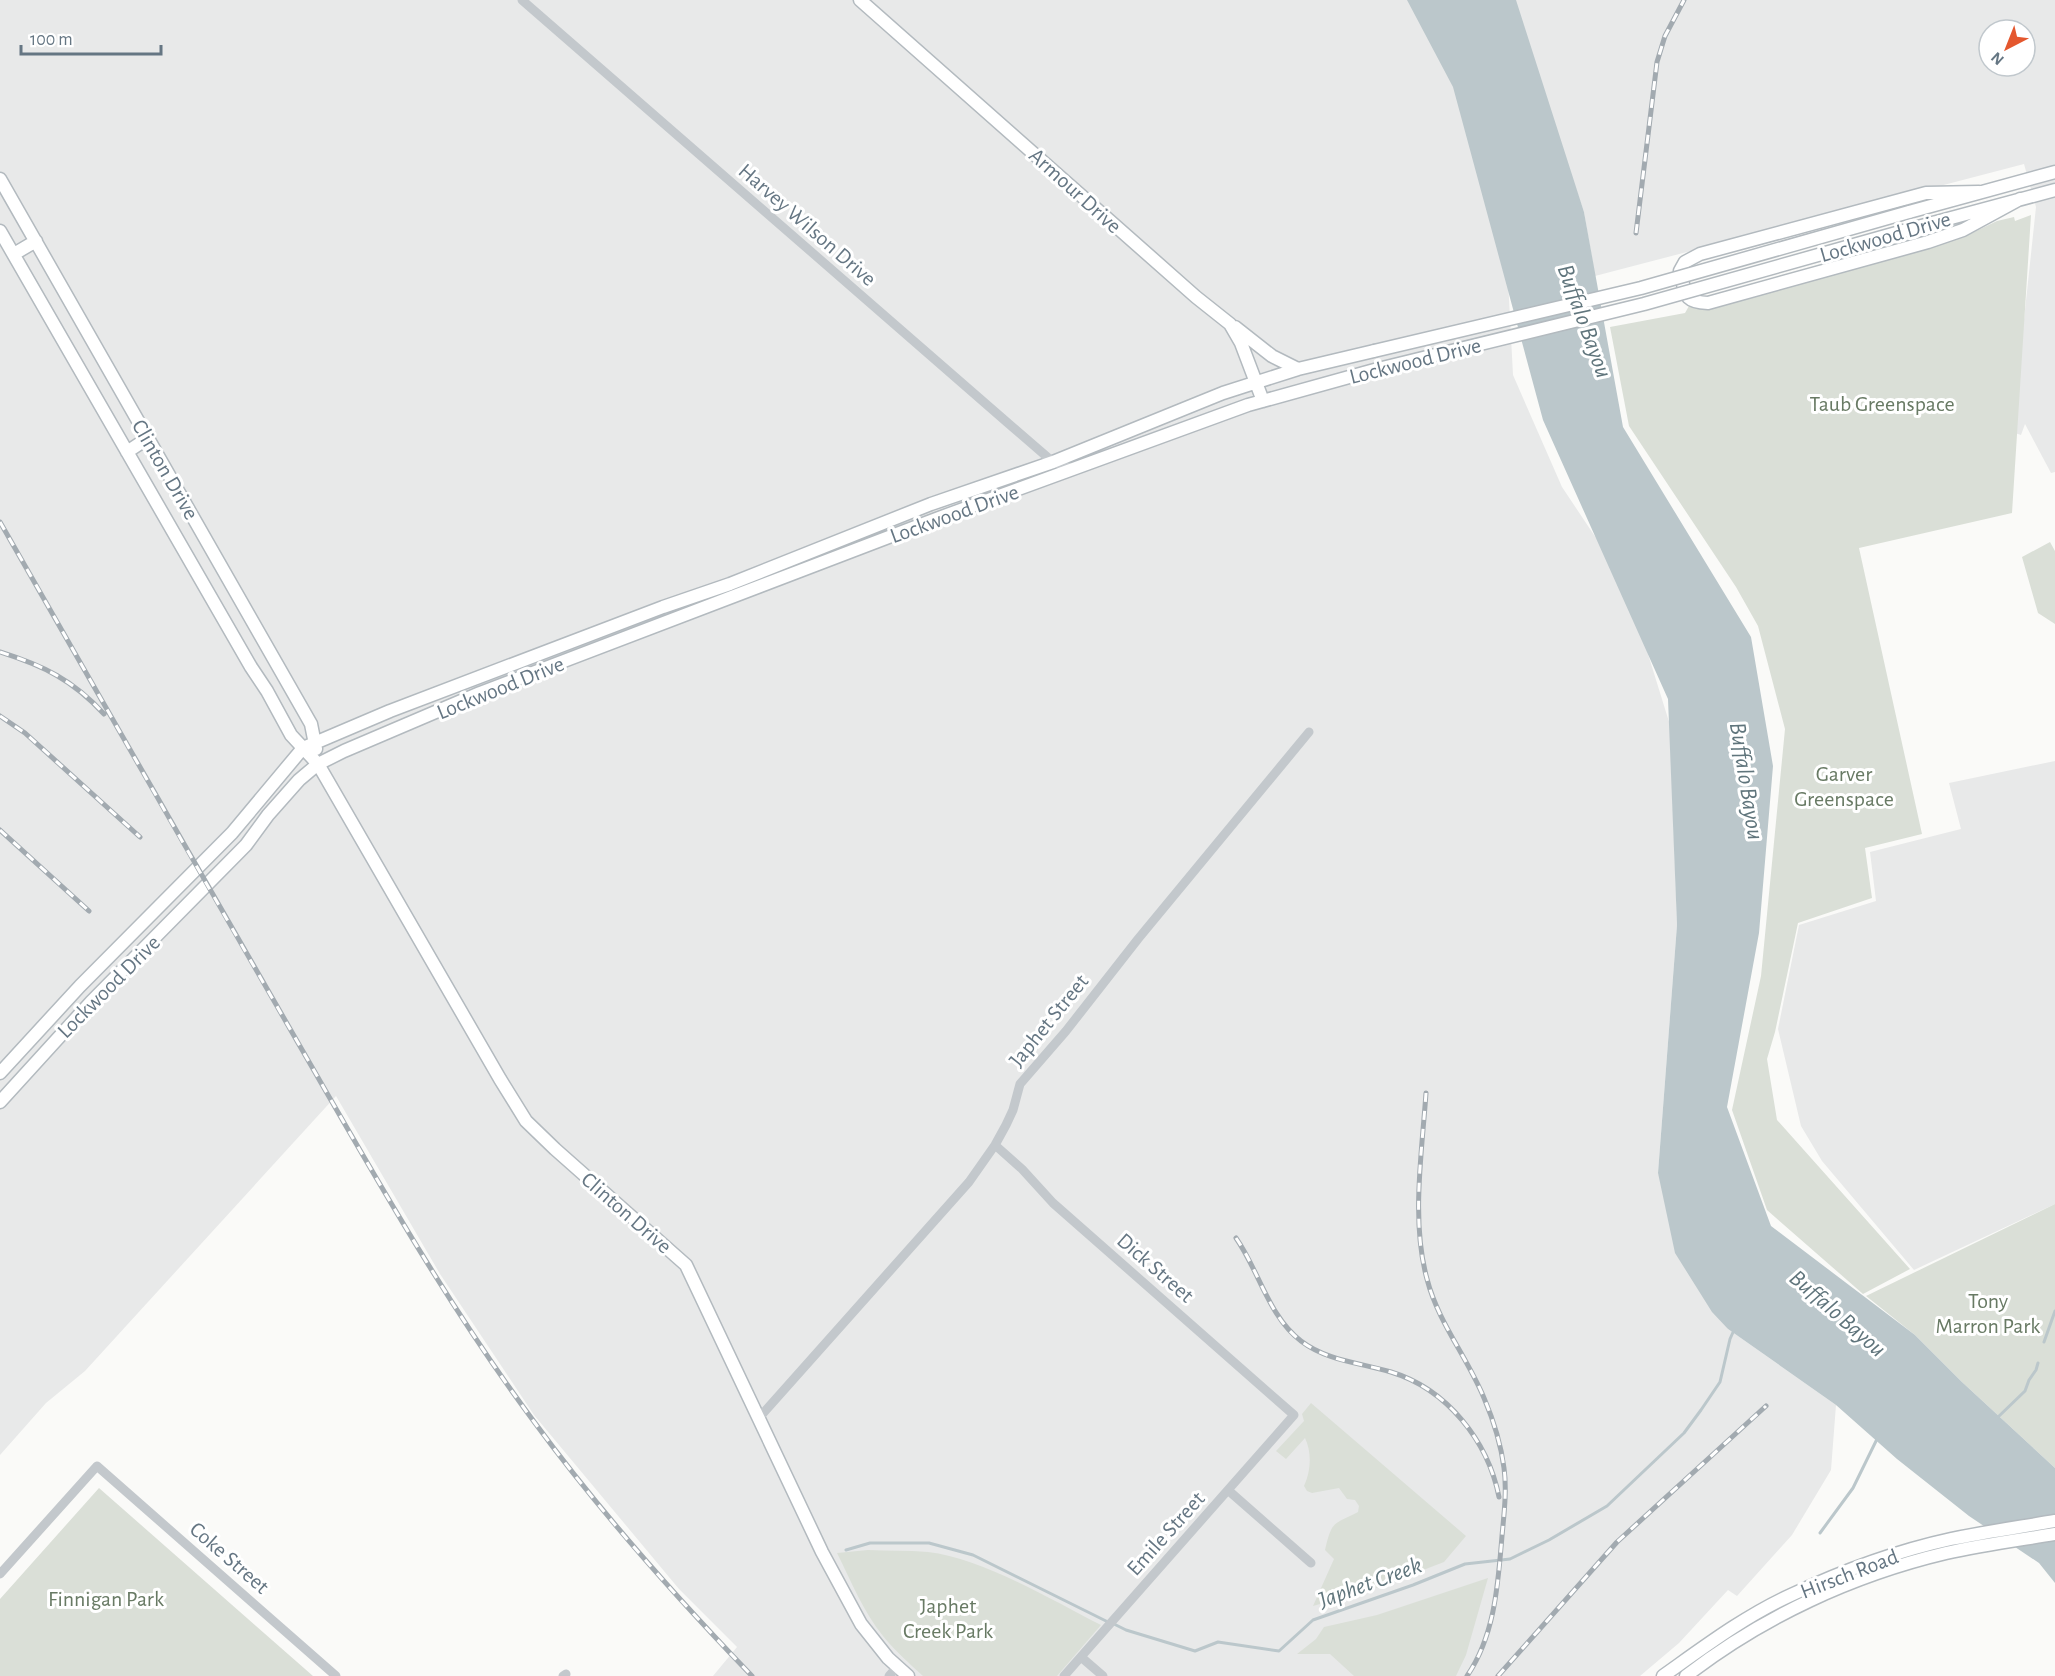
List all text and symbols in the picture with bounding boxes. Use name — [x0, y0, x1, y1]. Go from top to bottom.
scale bar — [21, 18, 160, 56]
north arrow — [1977, 18, 2037, 78]
text: 100 m — [30, 31, 73, 49]
text: N — [1988, 49, 2007, 68]
street label: Armour Drive — [1025, 144, 1126, 238]
street label: Harvey Wilson Drive — [734, 159, 880, 290]
street label: Lockwood Drive — [1817, 208, 1953, 266]
water label: Buffalo Bayou — [1552, 261, 1616, 381]
street label: Lockwood Drive — [1347, 334, 1483, 388]
park label: Taub Greenspace — [1809, 393, 1955, 415]
street label: Clinton Drive — [128, 416, 203, 523]
street label: Lockwood Drive — [887, 481, 1022, 547]
street label: Lockwood Drive — [434, 652, 567, 723]
water label: Buffalo Bayou — [1725, 721, 1767, 842]
park label: Garver Greenspace — [1794, 763, 1894, 810]
street label: Lockwood Drive — [53, 931, 164, 1042]
street label: Japhet Street — [1005, 970, 1092, 1071]
street label: Clinton Drive — [577, 1168, 676, 1258]
street label: Dick Street — [1113, 1229, 1198, 1307]
water label: Buffalo Bayou — [1785, 1266, 1890, 1362]
park label: Tony Marron Park — [1936, 1290, 2040, 1337]
street label: Emile Street — [1123, 1488, 1209, 1580]
street label: Coke Street — [186, 1518, 273, 1598]
street label: Hirsch Road — [1797, 1545, 1901, 1603]
water label: Japhet Creek — [1315, 1553, 1425, 1613]
park label: Finnigan Park — [48, 1588, 164, 1610]
park label: Japhet Creek Park — [903, 1595, 993, 1642]

